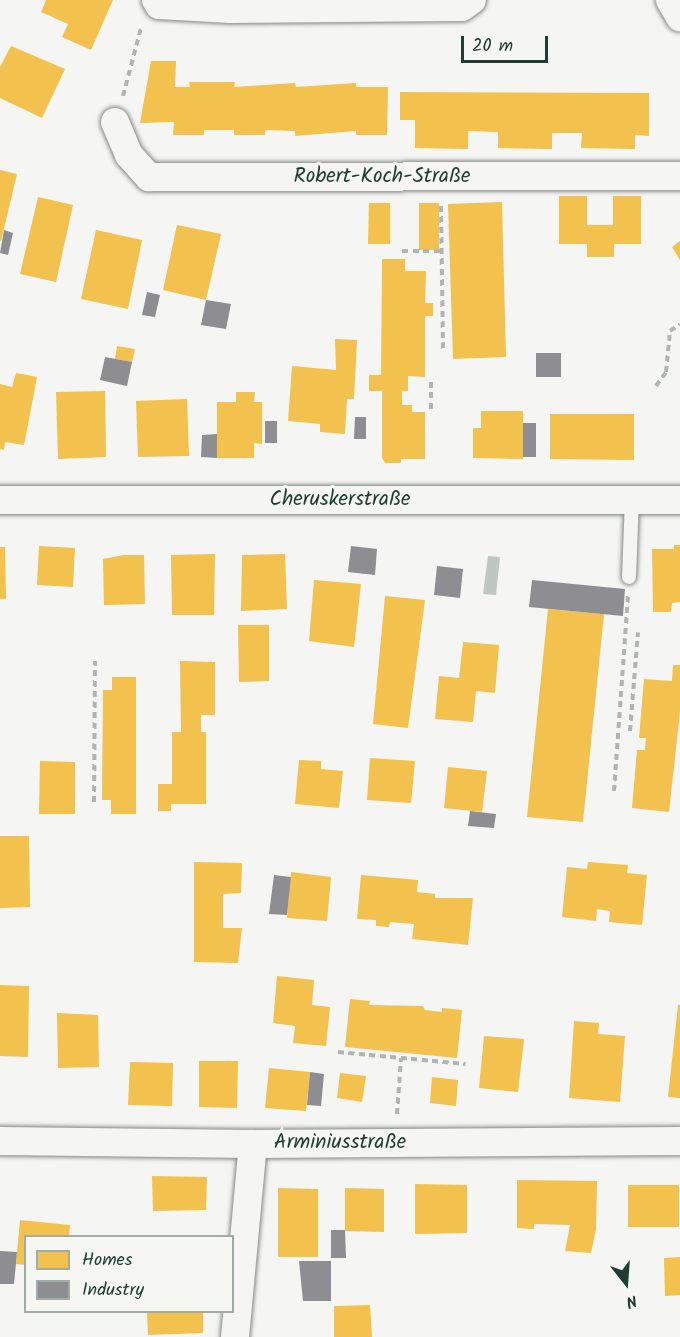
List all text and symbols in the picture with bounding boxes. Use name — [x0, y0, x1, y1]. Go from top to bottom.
scale bar — [464, 24, 551, 62]
text: 20 m — [472, 32, 513, 61]
street label: Robert-Koch-Straße — [294, 164, 470, 190]
street label: Cheruskerstraße — [269, 487, 411, 513]
street label: Arminiusstraße — [274, 1130, 406, 1156]
legend — [24, 1235, 234, 1313]
text: Homes — [82, 1246, 132, 1275]
north arrow — [596, 1253, 656, 1313]
text: Industry — [82, 1276, 144, 1305]
text: N — [623, 1287, 640, 1314]

